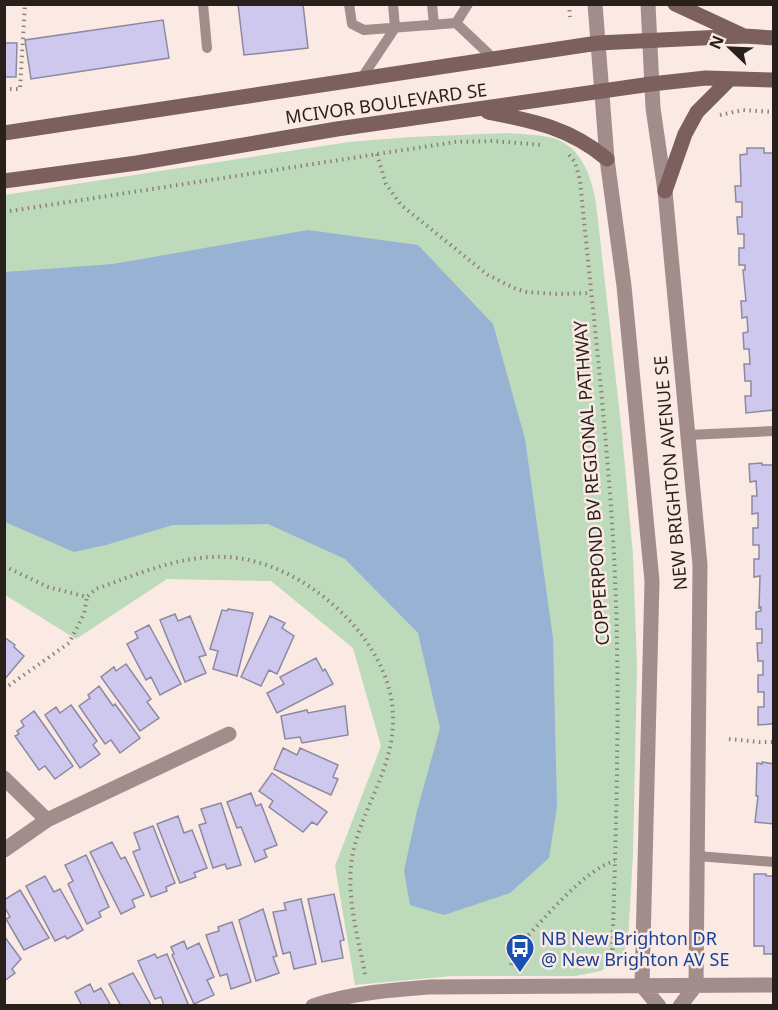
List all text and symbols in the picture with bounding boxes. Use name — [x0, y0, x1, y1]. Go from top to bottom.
north arrow — [700, 18, 760, 78]
text: N — [704, 32, 729, 52]
street label: MCIVOR BOULEVARD SE — [284, 77, 488, 129]
street label: COPPERPOND BV REGIONAL PATHWAY — [568, 319, 614, 646]
street label: NEW BRIGHTON AVENUE SE — [648, 355, 692, 591]
place label: NB New Brighton DR @ New Brighton AV SE — [541, 926, 729, 971]
bus stop icon: NB New Brighton DR @ New Brighton AV SE — [504, 932, 536, 974]

